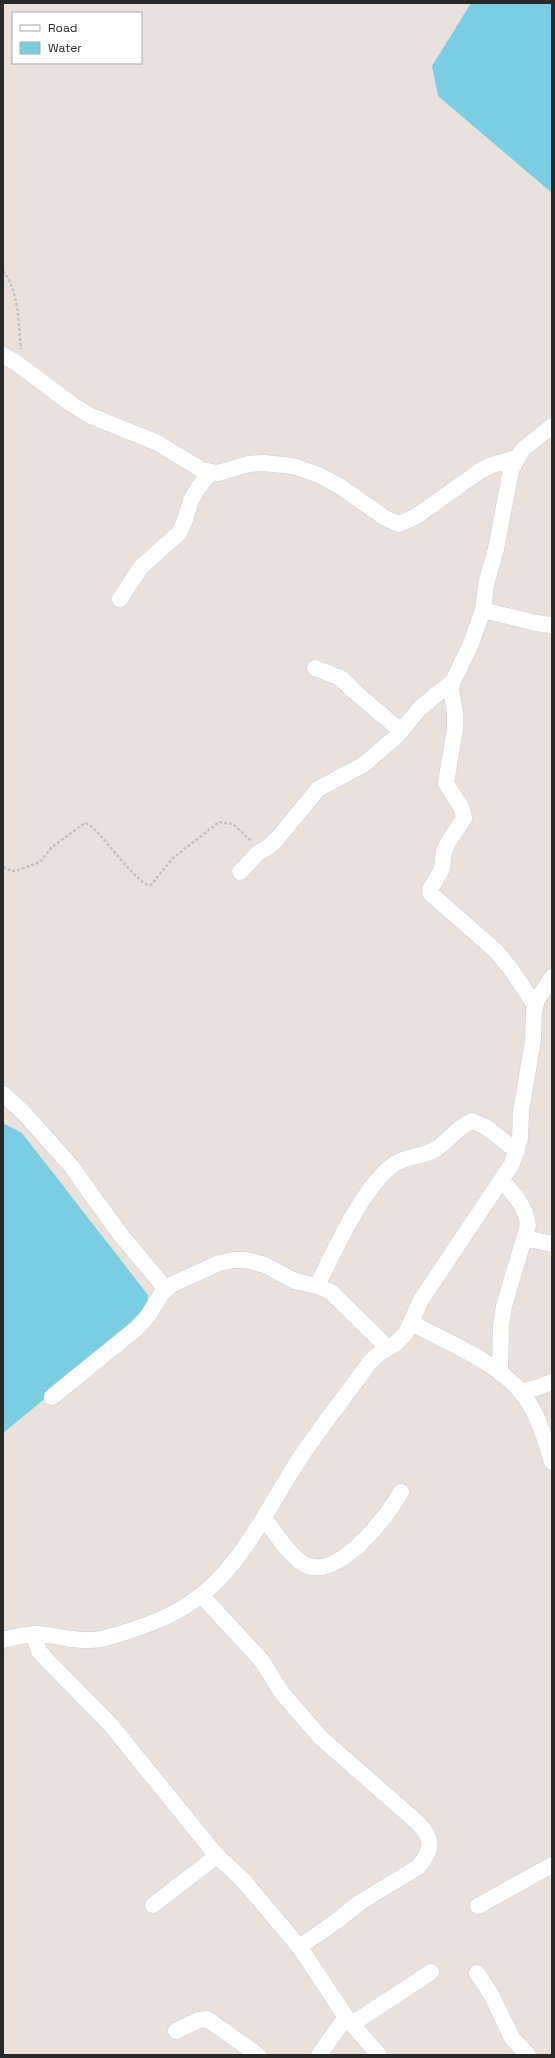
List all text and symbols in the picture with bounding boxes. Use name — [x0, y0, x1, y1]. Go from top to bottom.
legend — [12, 12, 142, 64]
text: Road — [48, 20, 77, 36]
text: Water — [48, 40, 82, 56]

